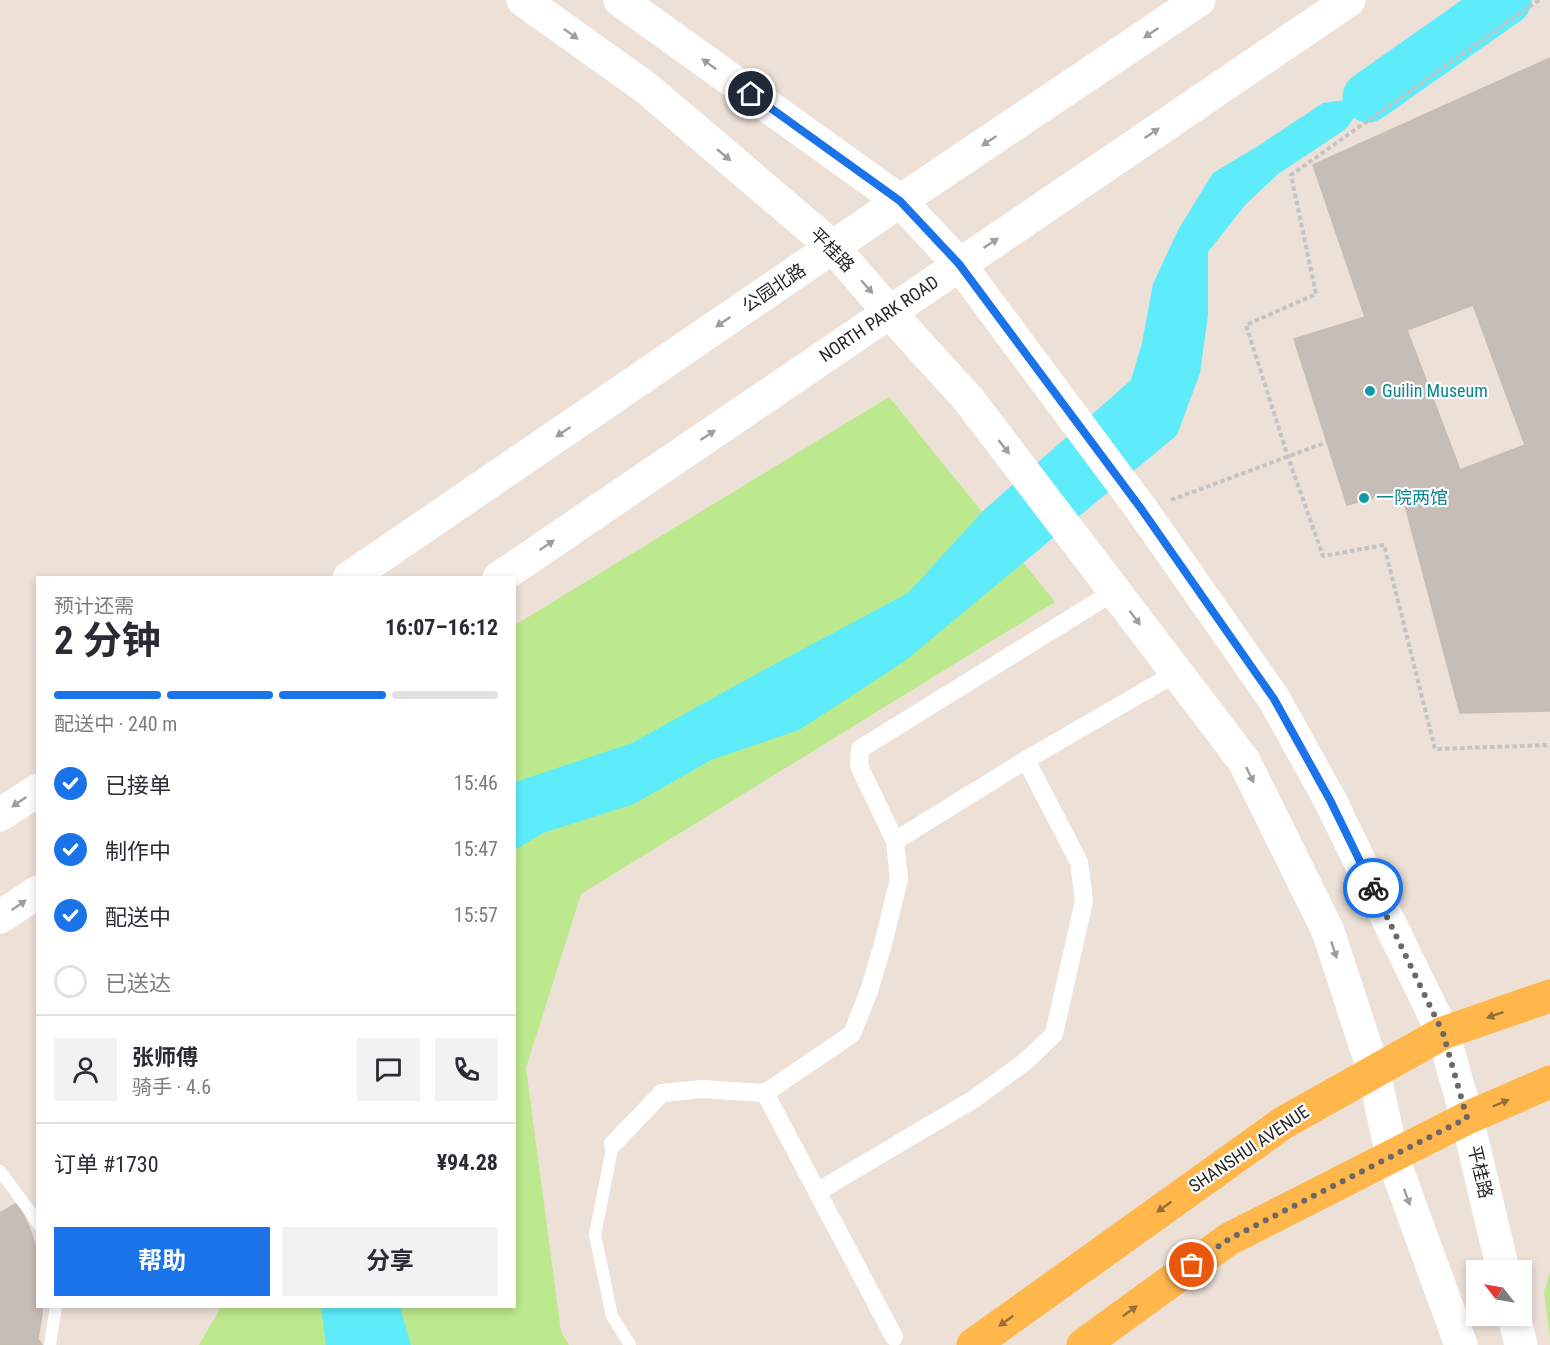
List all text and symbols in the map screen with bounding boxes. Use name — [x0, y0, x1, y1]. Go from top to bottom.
one-way arrow — [1142, 27, 1159, 38]
one-way arrow — [562, 28, 578, 40]
one-way arrow — [701, 58, 716, 70]
pin — [725, 68, 776, 119]
icon: home — [734, 77, 767, 110]
one-way arrow — [1144, 127, 1160, 139]
one-way arrow — [981, 136, 997, 147]
one-way arrow — [716, 148, 732, 161]
street label: 平桂路 — [806, 223, 859, 276]
one-way arrow — [983, 237, 999, 248]
street label: 公园北路 — [738, 259, 809, 316]
street label: NORTH PARK ROAD — [815, 271, 942, 366]
one-way arrow — [860, 279, 873, 294]
one-way arrow — [716, 316, 732, 328]
place label: Guilin Museum — [1382, 380, 1488, 401]
marker: Guilin Museum — [1363, 384, 1377, 398]
one-way arrow — [555, 426, 571, 438]
one-way arrow — [700, 430, 716, 441]
one-way arrow — [998, 439, 1010, 454]
place label: 一院两馆 — [1376, 487, 1448, 508]
marker: 一院两馆 — [1357, 491, 1371, 505]
one-way arrow — [539, 539, 555, 550]
text: 预计还需 — [54, 594, 134, 618]
one-way arrow — [1129, 609, 1141, 625]
text: 16:07–16:12 — [385, 615, 498, 640]
text: 2 分钟 — [54, 618, 161, 664]
text: 配送中 · 240 m — [54, 712, 177, 736]
one-way arrow — [1245, 766, 1255, 783]
icon: check — [54, 767, 87, 800]
text: 15:46 — [454, 771, 498, 795]
text: 已接单 — [105, 773, 171, 798]
one-way arrow — [10, 797, 27, 808]
icon: check — [54, 833, 87, 866]
text: 15:47 — [454, 837, 498, 861]
text: 制作中 — [105, 839, 171, 864]
courier — [1343, 858, 1403, 918]
icon: bike — [1357, 872, 1390, 905]
one-way arrow — [10, 899, 27, 910]
icon: check — [54, 899, 87, 932]
text: 15:57 — [454, 903, 498, 927]
text: 配送中 — [105, 905, 171, 930]
one-way arrow — [1330, 941, 1340, 959]
text: 已送达 — [105, 971, 171, 996]
one-way arrow — [1486, 1011, 1504, 1021]
button: person — [54, 1038, 117, 1101]
button: chat — [357, 1038, 420, 1101]
button: phone — [435, 1038, 498, 1101]
text: 张师傅 — [132, 1045, 198, 1070]
text: 骑手 · 4.6 — [132, 1075, 211, 1099]
one-way arrow — [1492, 1098, 1510, 1108]
street label: SHANSHUI AVENUE — [1185, 1101, 1313, 1197]
street label: 平桂路 — [1464, 1143, 1497, 1201]
text: ¥94.28 — [437, 1150, 498, 1175]
text: 订单 #1730 — [54, 1152, 159, 1177]
one-way arrow — [1403, 1189, 1413, 1207]
one-way arrow — [1157, 1201, 1172, 1213]
button: 帮助 — [54, 1227, 270, 1296]
button: 分享 — [282, 1227, 498, 1296]
pin — [1166, 1239, 1217, 1290]
icon: bag — [1175, 1248, 1208, 1281]
north arrow — [1466, 1260, 1532, 1326]
map controls — [1466, 1260, 1532, 1326]
one-way arrow — [1123, 1305, 1138, 1317]
one-way arrow — [998, 1315, 1014, 1327]

